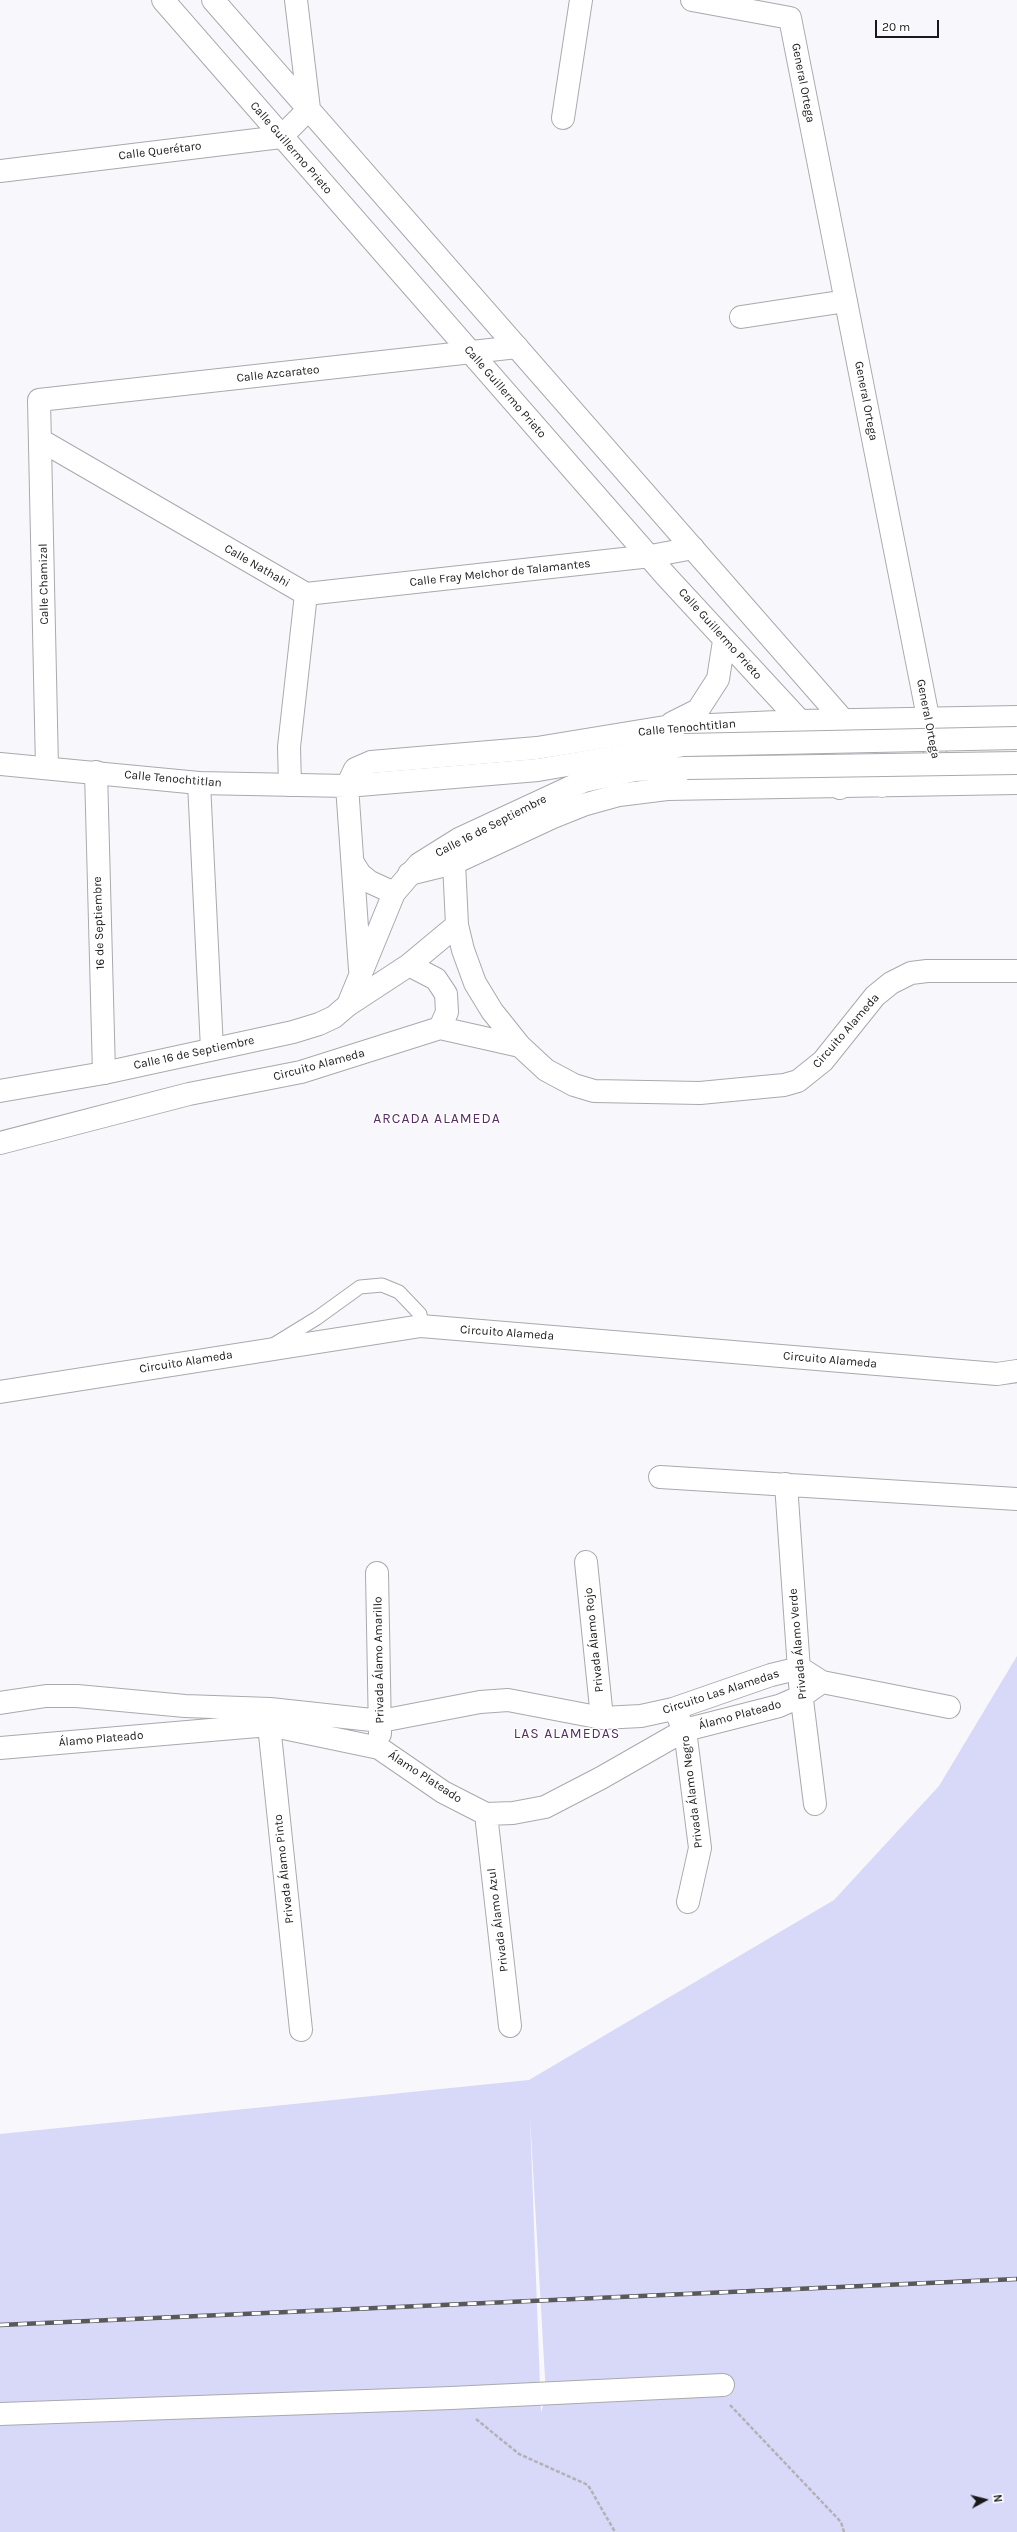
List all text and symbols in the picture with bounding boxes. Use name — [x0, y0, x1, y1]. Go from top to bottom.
scale bar — [877, 12, 941, 38]
text: 20 m — [882, 20, 910, 34]
street label: General Ortega — [788, 42, 818, 124]
street label: Calle Guillermo Prieto — [247, 99, 335, 197]
street label: Calle Querétaro — [118, 139, 202, 163]
street label: Calle Guillermo Prieto — [461, 343, 549, 441]
street label: General Ortega — [851, 360, 881, 442]
street label: Calle Azcarateo — [236, 362, 320, 386]
street label: Calle Nathahi — [221, 541, 293, 591]
street label: Calle Chamizal — [36, 543, 52, 625]
street label: Calle Fray Melchor de Talamantes — [409, 556, 591, 590]
street label: Calle Guillermo Prieto — [675, 585, 765, 683]
street label: General Ortega — [913, 678, 943, 760]
street label: Calle Tenochtitlan — [638, 717, 736, 739]
street label: Calle Tenochtitlan — [124, 768, 222, 790]
street label: Calle 16 de Septiembre — [433, 792, 549, 860]
street label: 16 de Septiembre — [90, 876, 108, 970]
street label: Circuito Alameda — [810, 991, 882, 1071]
street label: Calle 16 de Septiembre — [132, 1033, 256, 1073]
street label: Circuito Alameda — [272, 1046, 366, 1084]
district label: ARCADA ALAMEDA — [373, 1111, 501, 1127]
street label: Circuito Alameda — [460, 1323, 554, 1343]
street label: Circuito Alameda — [138, 1348, 234, 1376]
street label: Circuito Alameda — [782, 1349, 878, 1371]
street label: Privada Álamo Rojo — [581, 1587, 607, 1693]
street label: Privada Álamo Verde — [786, 1588, 810, 1700]
street label: Privada Álamo Amarillo — [371, 1596, 387, 1724]
street label: Circuito Las Alamedas — [661, 1666, 781, 1718]
street label: Álamo Plateado — [697, 1697, 783, 1733]
district label: LAS ALAMEDAS — [514, 1726, 620, 1742]
street label: Álamo Plateado — [58, 1728, 144, 1750]
street label: Privada Álamo Negro — [678, 1735, 706, 1849]
street label: Álamo Plateado — [385, 1748, 465, 1806]
street label: Privada Álamo Pinto — [271, 1814, 297, 1924]
street label: Privada Álamo Azul — [484, 1867, 512, 1973]
north arrow — [965, 2480, 1005, 2520]
text: N — [990, 2494, 1004, 2503]

